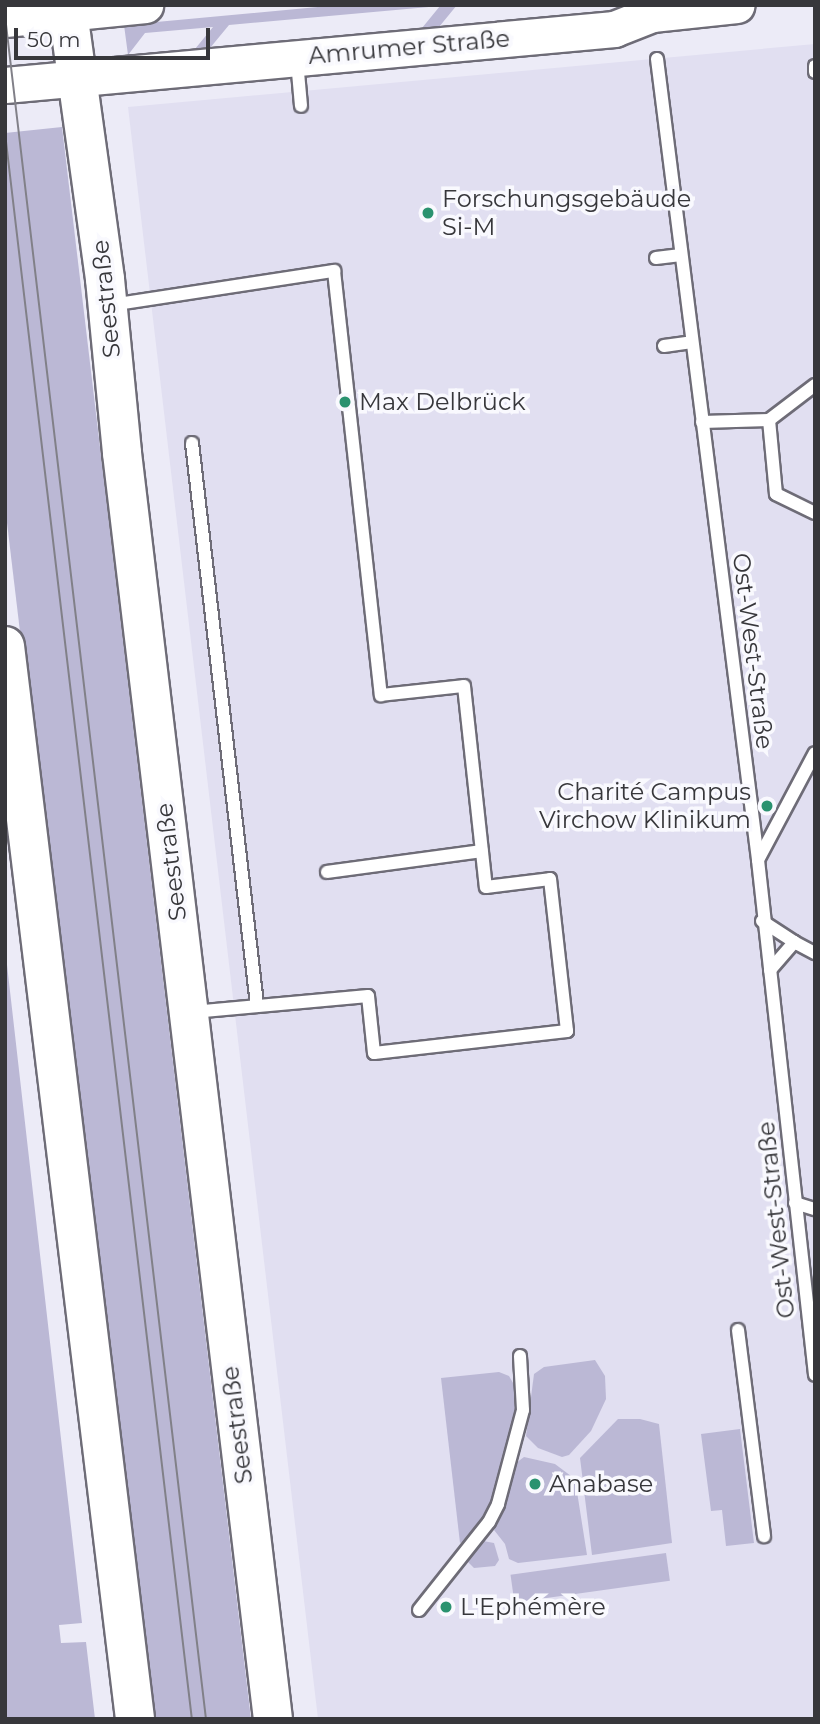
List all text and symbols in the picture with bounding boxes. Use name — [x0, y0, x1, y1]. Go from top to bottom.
scale bar — [18, 14, 214, 58]
street label: Amrumer Straße — [307, 24, 511, 70]
text: 50 m — [27, 27, 81, 52]
place label: Forschungsgebäude Si-M — [442, 185, 691, 241]
marker: Forschungsgebäude Si-M — [420, 205, 436, 221]
street label: Seestraße — [85, 239, 127, 359]
place label: Max Delbrück — [359, 388, 526, 416]
marker: Max Delbrück — [337, 394, 353, 410]
street label: Ost-West-Straße — [727, 551, 779, 751]
place label: Charité Campus Virchow Klinikum — [539, 778, 751, 834]
marker: Charité Campus Virchow Klinikum — [757, 796, 777, 816]
street label: Seestraße — [149, 801, 193, 923]
street label: Ost-West-Straße — [751, 1120, 801, 1320]
street label: Seestraße — [215, 1364, 259, 1486]
place label: Anabase — [549, 1470, 653, 1498]
marker: Anabase — [527, 1476, 543, 1492]
place label: L'Ephémère — [460, 1593, 606, 1621]
marker: L'Ephémère — [438, 1599, 454, 1615]

